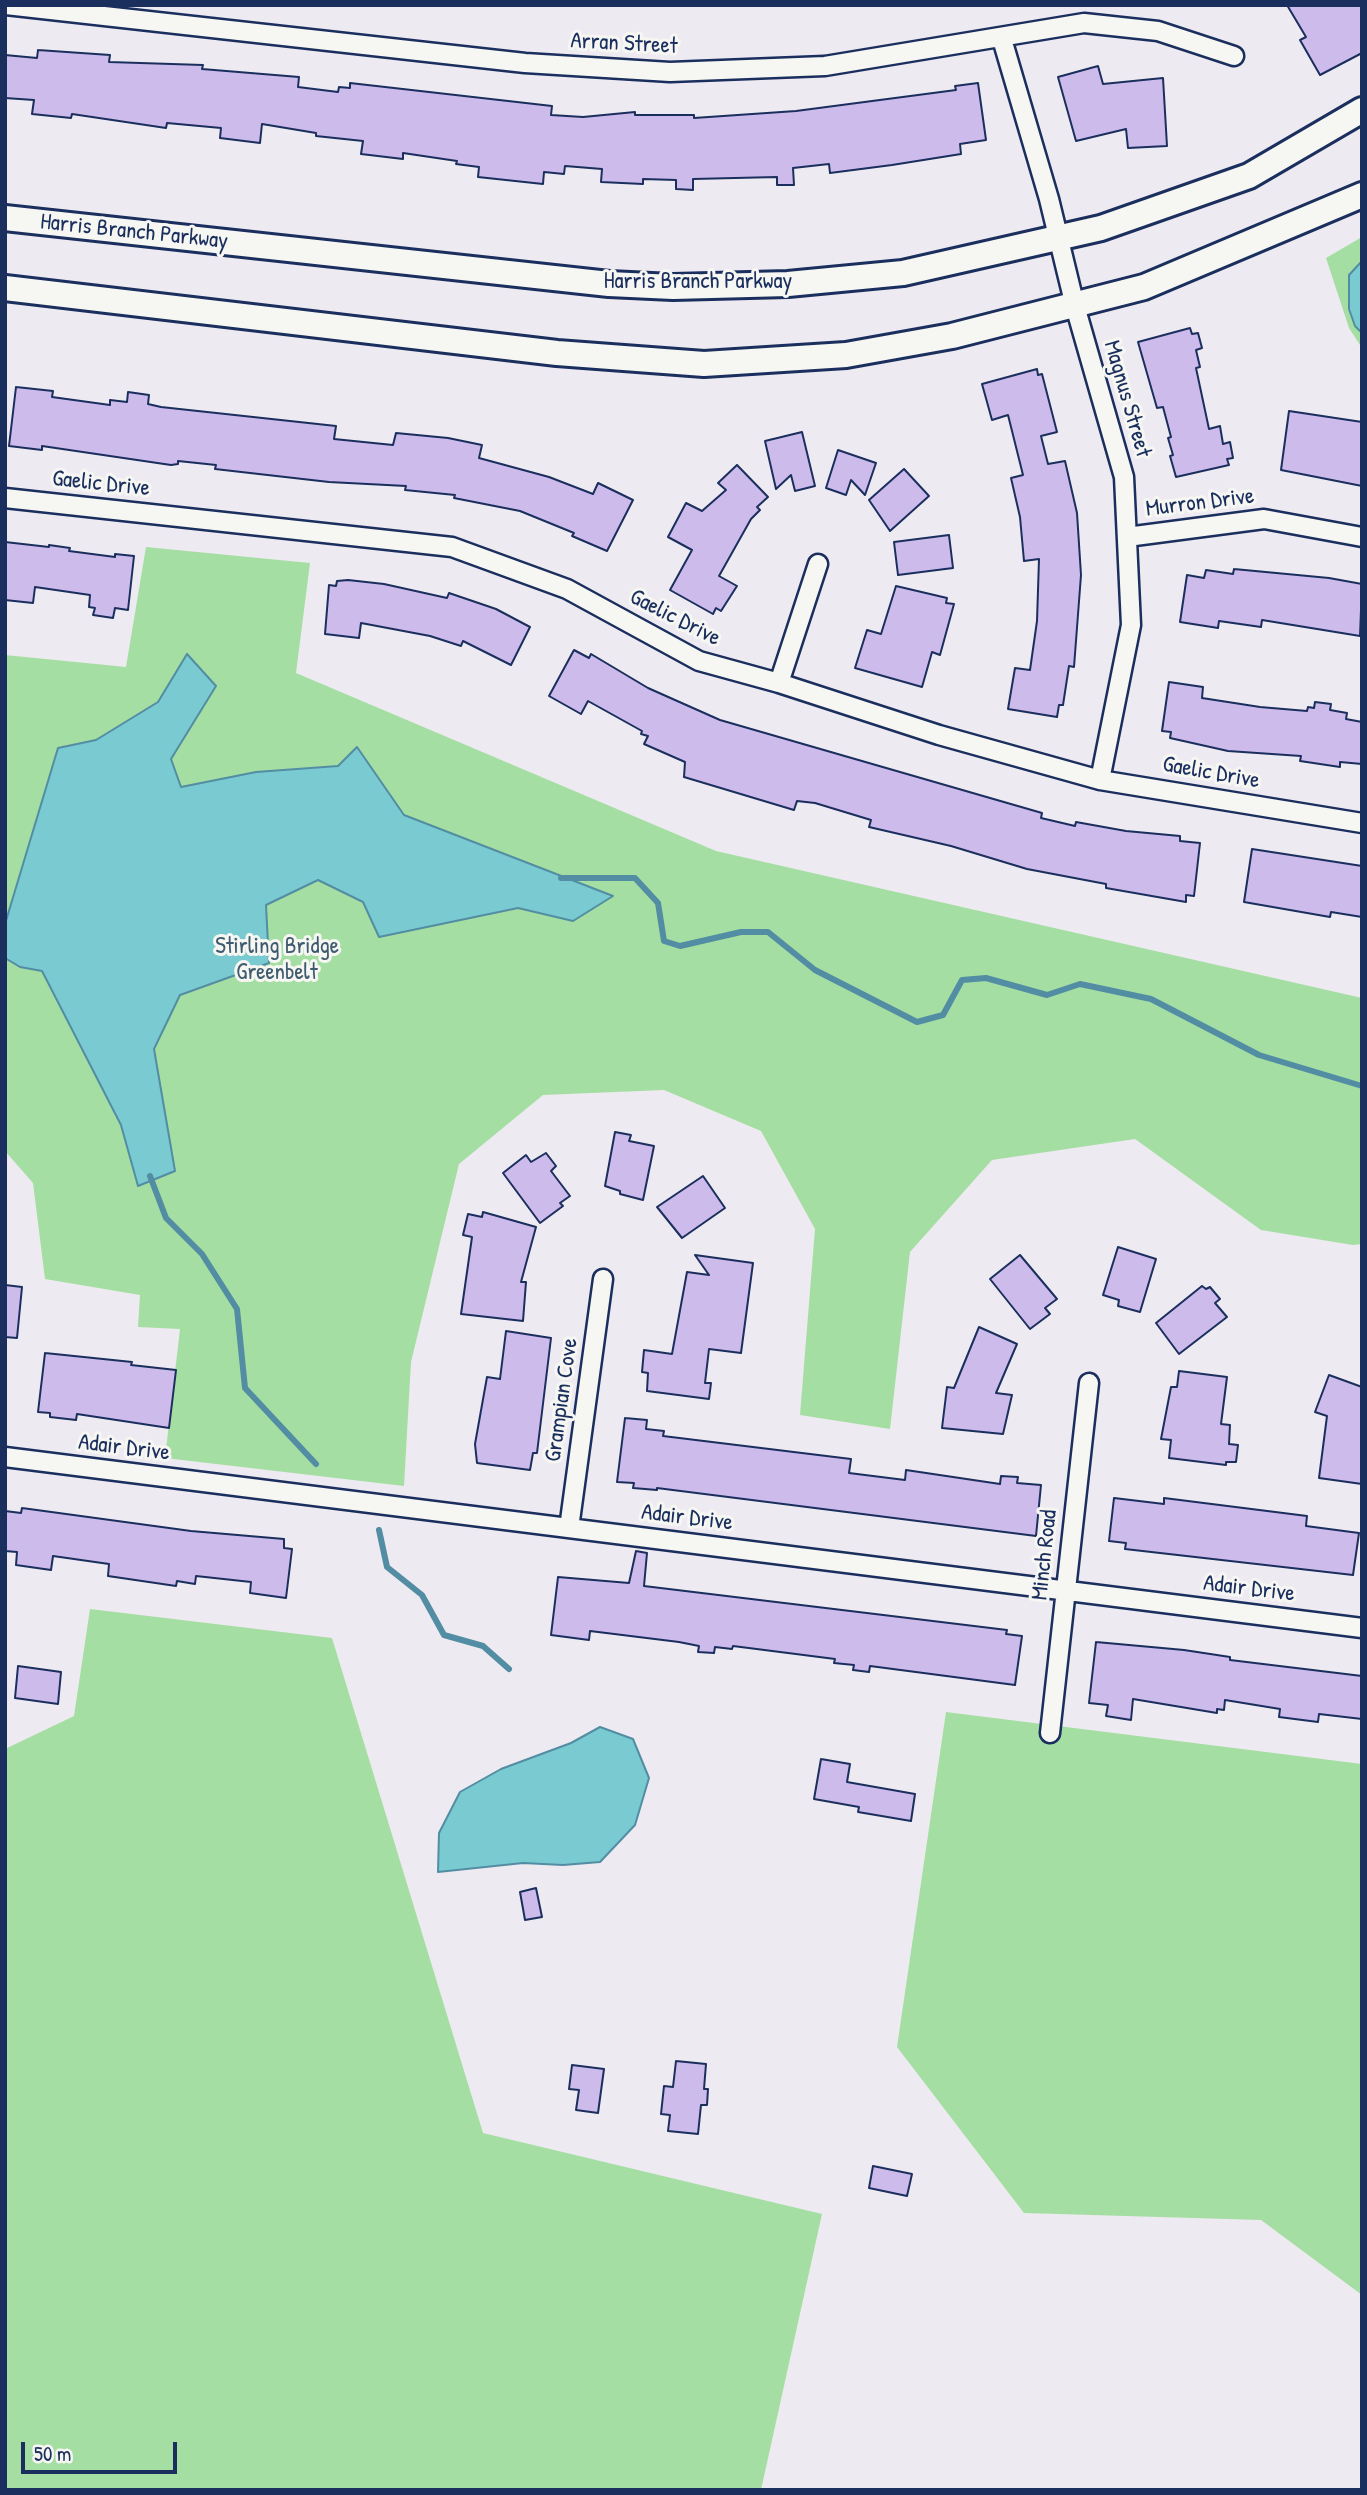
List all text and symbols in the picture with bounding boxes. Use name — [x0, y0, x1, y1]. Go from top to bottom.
street label: Arran Street — [570, 27, 678, 61]
street label: Harris Branch Parkway — [39, 208, 229, 256]
street label: Harris Branch Parkway — [604, 268, 792, 296]
street label: Magnus Street — [1097, 337, 1157, 461]
street label: Gaelic Drive — [51, 465, 151, 503]
street label: Murron Drive — [1144, 483, 1256, 523]
street label: Gaelic Drive — [625, 583, 725, 653]
street label: Gaelic Drive — [1160, 751, 1262, 795]
park label: Stirling Bridge Greenbelt — [215, 933, 339, 987]
street label: Grampian Cove — [540, 1336, 584, 1464]
street label: Adair Drive — [77, 1429, 171, 1467]
street label: Adair Drive — [640, 1499, 734, 1537]
street label: Minch Road — [1027, 1508, 1063, 1602]
street label: Adair Drive — [1202, 1570, 1296, 1608]
scale bar — [24, 2428, 180, 2472]
text: 50 m — [34, 2439, 71, 2468]

